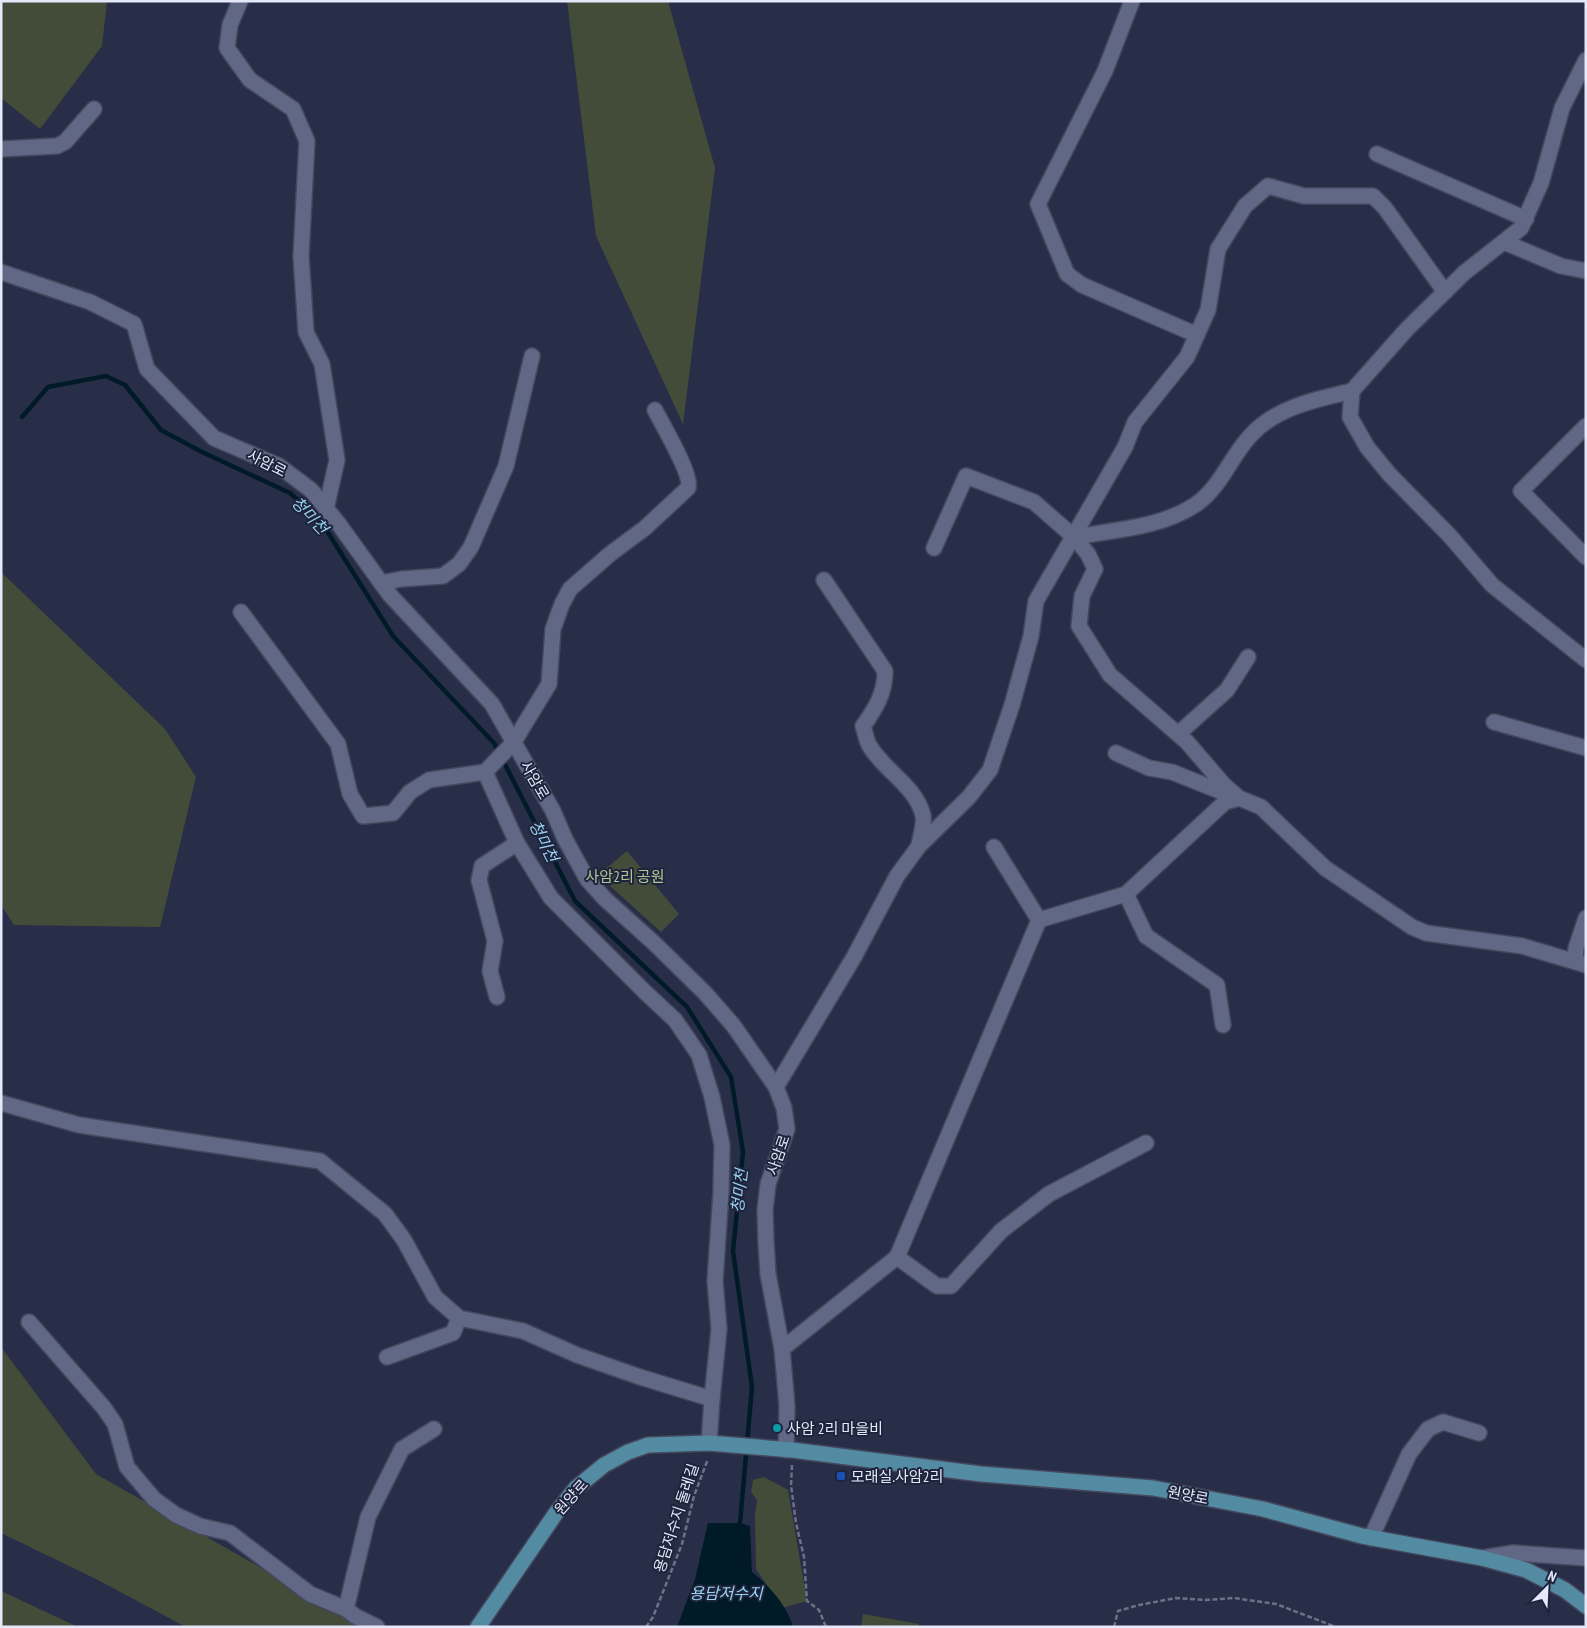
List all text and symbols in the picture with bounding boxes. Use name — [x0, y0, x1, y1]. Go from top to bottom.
street label: 사암로 — [244, 445, 290, 481]
water label: 청미천 — [288, 492, 334, 540]
street label: 사암로 — [516, 757, 554, 803]
water label: 청미천 — [525, 817, 564, 867]
park label: 사암2리 공원 — [586, 867, 664, 886]
street label: 사암로 — [762, 1132, 794, 1178]
water label: 청미천 — [727, 1166, 751, 1214]
place label: 사암 2리 마을비 — [787, 1419, 883, 1438]
marker: 사암 2리 마을비 — [771, 1422, 783, 1434]
street label: 용담저수지 둘레길 — [649, 1461, 703, 1575]
place label: 모래실.사암2리 — [851, 1467, 943, 1486]
marker: 모래실.사암2리 — [835, 1470, 847, 1482]
street label: 원양로 — [550, 1475, 592, 1519]
street label: 원양로 — [1166, 1482, 1210, 1508]
north arrow — [1522, 1563, 1572, 1613]
text: N — [1545, 1566, 1559, 1586]
water label: 용담저수지 — [689, 1583, 764, 1603]

